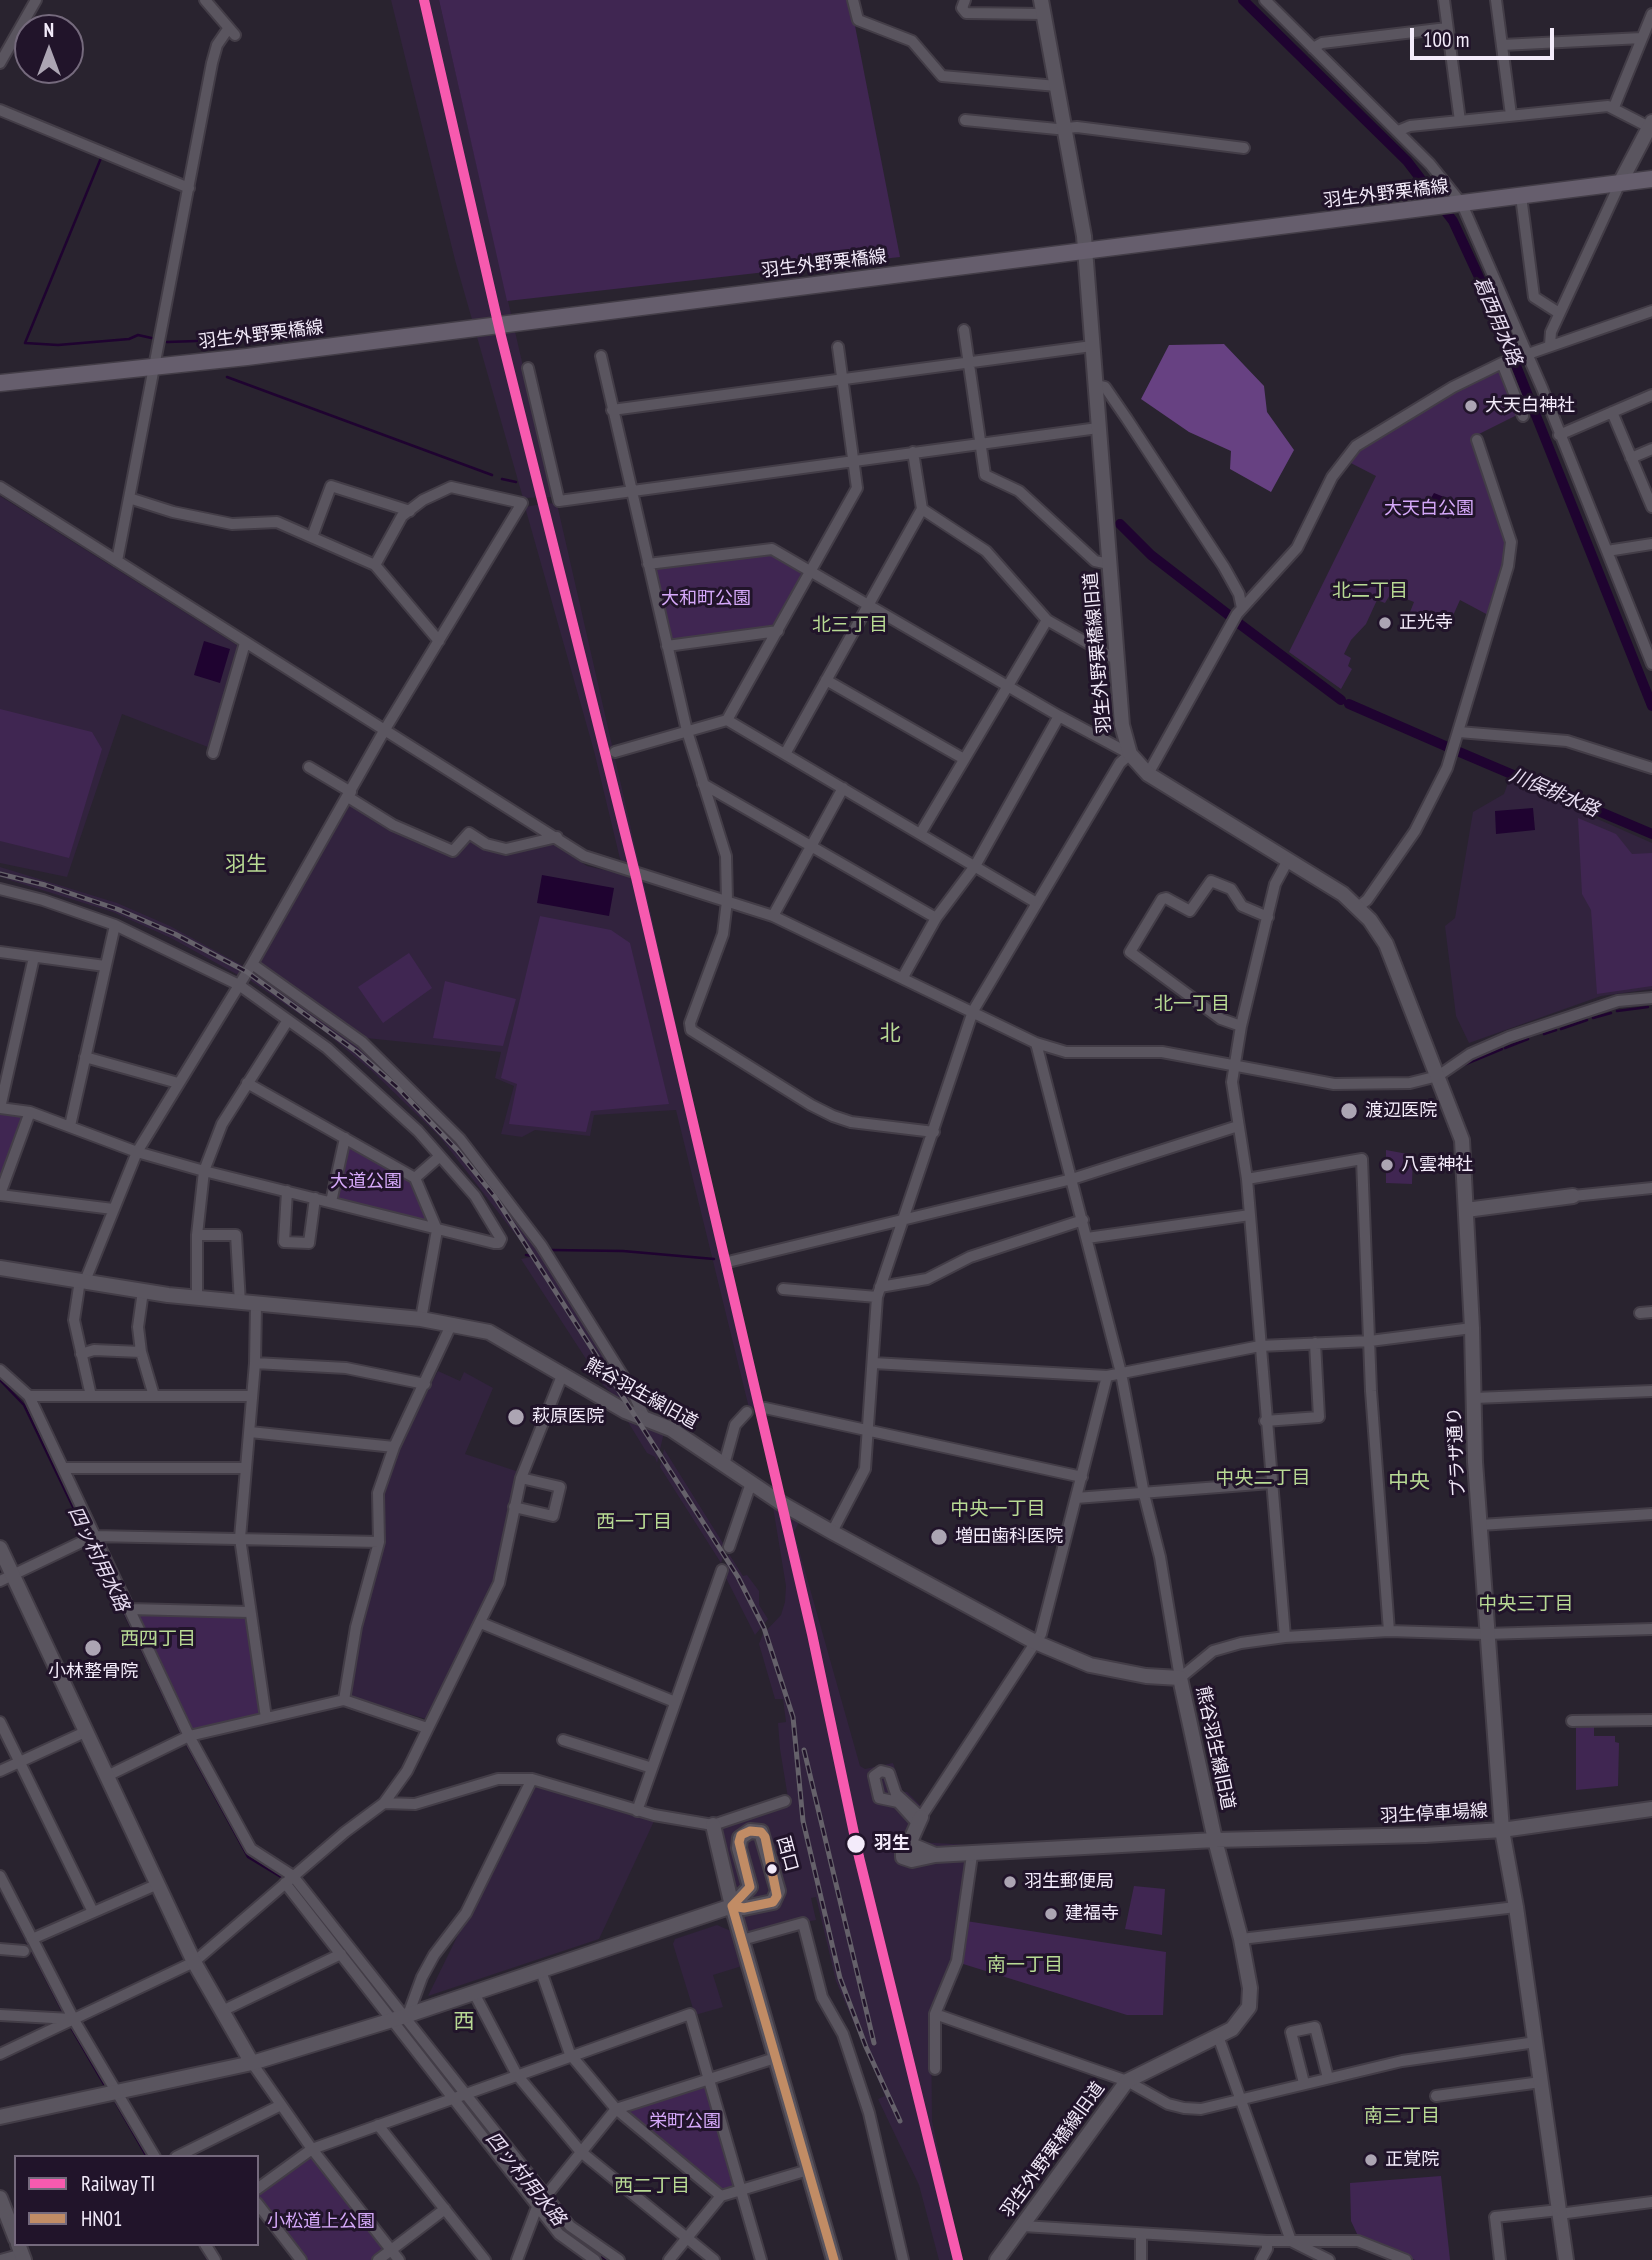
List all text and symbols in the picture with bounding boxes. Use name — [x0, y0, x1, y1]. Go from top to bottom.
north arrow — [14, 14, 84, 84]
scale bar — [1414, 14, 1558, 58]
text: N — [44, 18, 54, 42]
text: 100 m — [1423, 26, 1469, 53]
street label: 羽生外野栗橋線 — [1322, 176, 1450, 212]
street label: 羽生外野栗橋線 — [760, 246, 888, 282]
water label: 葛西用水路 — [1468, 273, 1526, 369]
street label: 羽生外野栗橋線 — [197, 317, 325, 353]
place label: 大天白神社 — [1485, 395, 1575, 417]
marker: 大天白神社 — [1463, 398, 1479, 414]
park label: 大天白公園 — [1384, 498, 1474, 520]
street label: 羽生外野栗橋線旧道 — [1080, 571, 1116, 735]
district label: 北二丁目 — [1332, 581, 1408, 603]
park label: 大和町公園 — [661, 588, 751, 610]
place label: 正光寺 — [1399, 612, 1453, 634]
district label: 北三丁目 — [812, 615, 888, 637]
marker: 正光寺 — [1377, 615, 1393, 631]
water label: 川俣排水路 — [1506, 764, 1602, 822]
district label: 羽生 — [225, 852, 267, 878]
district label: 北一丁目 — [1154, 994, 1230, 1016]
district label: 北 — [880, 1021, 900, 1047]
place label: 渡辺医院 — [1365, 1100, 1437, 1122]
marker: 渡辺医院 — [1339, 1101, 1359, 1121]
place label: 八雲神社 — [1401, 1154, 1473, 1176]
marker: 八雲神社 — [1379, 1157, 1395, 1173]
park label: 大道公園 — [330, 1171, 402, 1193]
street label: 熊谷羽生線旧道 — [581, 1354, 701, 1434]
place label: 萩原医院 — [532, 1406, 604, 1428]
street label: プラザ通り — [1444, 1406, 1470, 1498]
marker: 萩原医院 — [506, 1407, 526, 1427]
district label: 中央二丁目 — [1216, 1468, 1310, 1490]
district label: 中央 — [1388, 1469, 1430, 1495]
district label: 中央一丁目 — [951, 1499, 1045, 1521]
water label: 四ッ村用水路 — [63, 1503, 133, 1615]
district label: 西一丁目 — [596, 1512, 672, 1534]
place label: 増田歯科医院 — [955, 1526, 1063, 1548]
marker: 増田歯科医院 — [929, 1527, 949, 1547]
district label: 中央三丁目 — [1479, 1594, 1573, 1616]
district label: 西四丁目 — [120, 1629, 196, 1651]
marker: 小林整骨院 — [83, 1638, 103, 1658]
place label: 小林整骨院 — [48, 1661, 138, 1683]
street label: 熊谷羽生線旧道 — [1191, 1684, 1239, 1812]
street label: 羽生停車場線 — [1380, 1800, 1488, 1828]
marker: 羽生 — [845, 1833, 867, 1855]
place label: 羽生 — [874, 1833, 910, 1855]
street label: 西口 — [772, 1834, 802, 1874]
unlabelled marker — [765, 1862, 779, 1876]
place label: 羽生郵便局 — [1024, 1871, 1114, 1893]
marker: 羽生郵便局 — [1002, 1874, 1018, 1890]
place label: 建福寺 — [1065, 1903, 1119, 1925]
marker: 建福寺 — [1043, 1906, 1059, 1922]
district label: 南一丁目 — [987, 1955, 1063, 1977]
district label: 西 — [454, 2009, 474, 2035]
street label: 羽生外野栗橋線旧道 — [997, 2078, 1109, 2222]
district label: 南三丁目 — [1364, 2106, 1440, 2128]
park label: 栄町公園 — [649, 2111, 721, 2133]
water label: 四ッ村用水路 — [480, 2128, 570, 2230]
place label: 正覚院 — [1385, 2149, 1439, 2171]
marker: 正覚院 — [1363, 2152, 1379, 2168]
legend — [14, 2155, 259, 2246]
text: Railway TI — [81, 2170, 155, 2197]
district label: 西二丁目 — [614, 2176, 690, 2198]
text: HN01 — [81, 2205, 122, 2232]
park label: 小松道上公園 — [267, 2211, 375, 2233]

